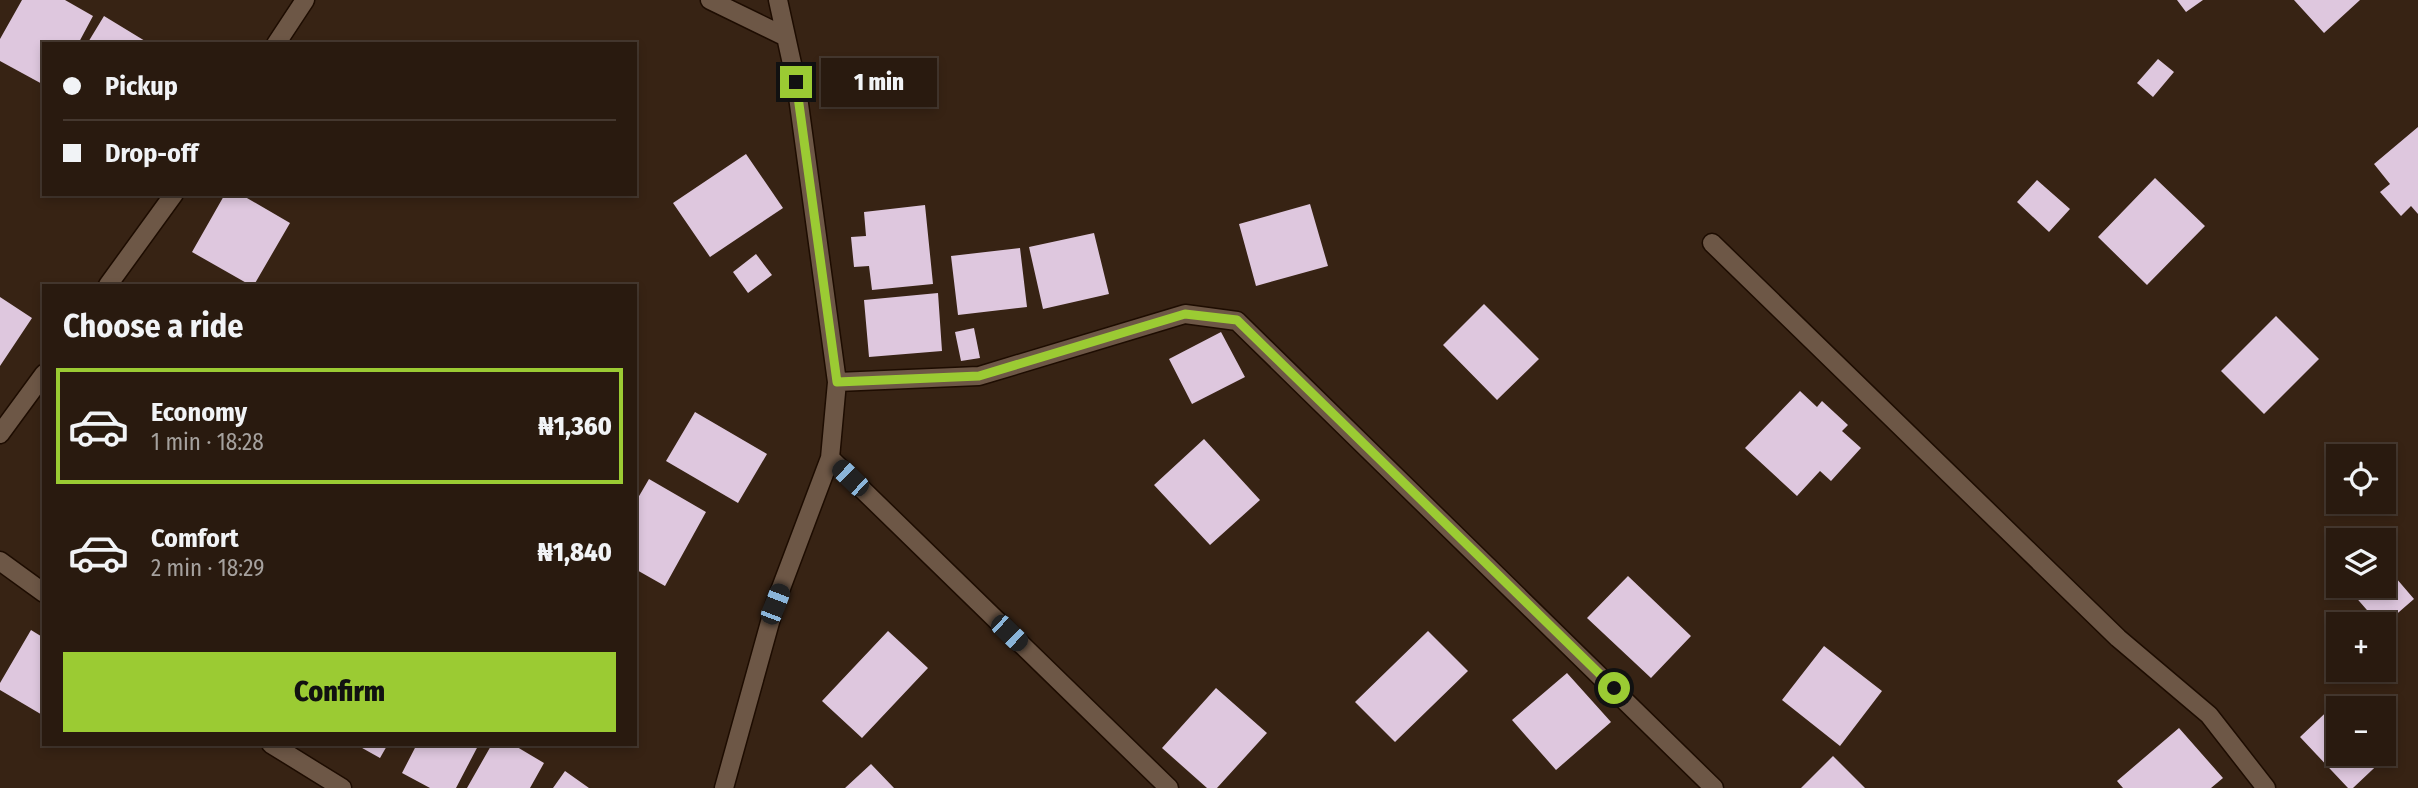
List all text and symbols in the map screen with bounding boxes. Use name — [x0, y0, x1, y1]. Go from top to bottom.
callout: 1 min — [820, 57, 936, 106]
route end — [780, 66, 812, 98]
text: 1 min — [854, 68, 904, 96]
text: Pickup — [105, 71, 178, 102]
text: Drop-off — [105, 138, 198, 169]
text: Choose a ride — [63, 307, 244, 345]
icon: car — [67, 395, 130, 458]
text: Economy — [151, 397, 247, 428]
text: ₦1,360 — [538, 411, 612, 442]
text: 1 min · 18:28 — [151, 428, 264, 456]
map controls — [2326, 444, 2396, 766]
button: locate — [2326, 444, 2396, 514]
car — [828, 456, 873, 500]
icon: car — [67, 521, 130, 584]
text: Comfort — [151, 523, 239, 554]
button: layers — [2326, 528, 2396, 598]
text: ₦1,840 — [538, 537, 612, 568]
text: 2 min · 18:29 — [151, 554, 264, 582]
car — [758, 581, 793, 627]
car — [987, 611, 1032, 655]
button: + — [2326, 612, 2396, 682]
button: Confirm — [63, 652, 616, 732]
route start — [1598, 672, 1630, 704]
button: − — [2326, 696, 2396, 766]

